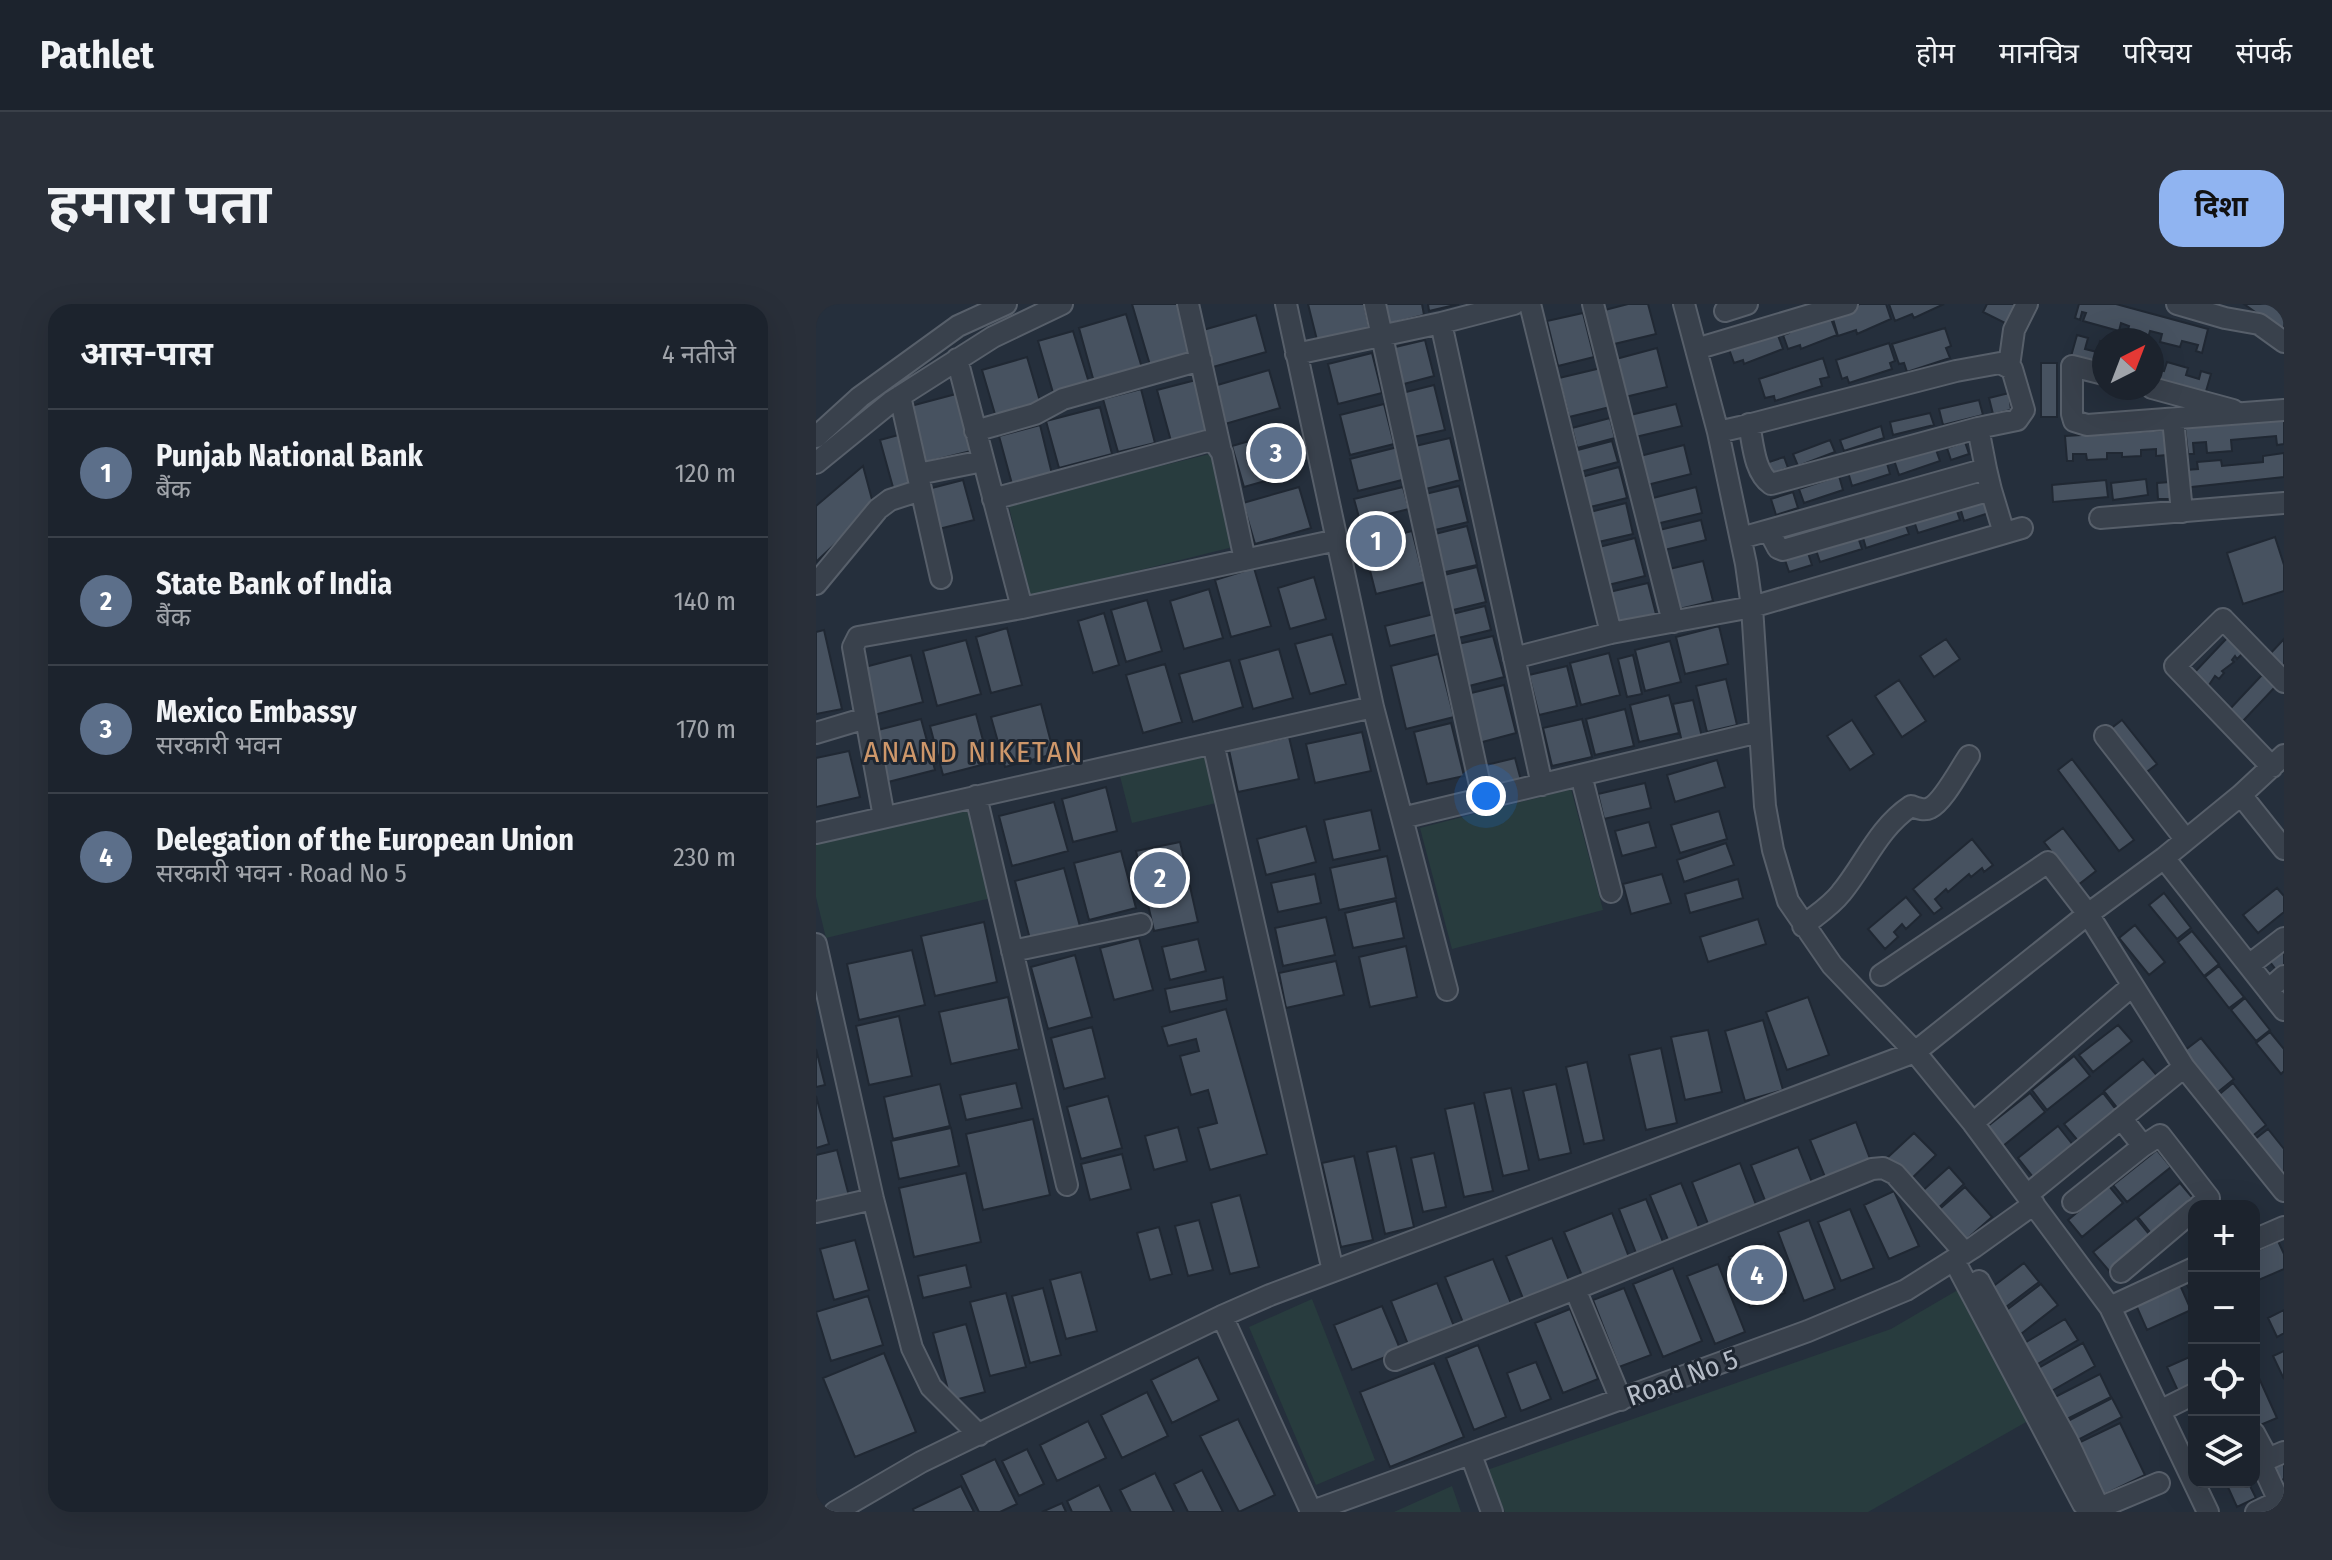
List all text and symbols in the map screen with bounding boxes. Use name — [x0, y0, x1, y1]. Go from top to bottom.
text: Pathlet — [40, 32, 154, 78]
text: होम — [1916, 37, 1955, 70]
text: मानचित्र — [1999, 37, 2079, 70]
text: परिचय — [2123, 37, 2192, 70]
text: संपर्क — [2236, 37, 2292, 70]
button: दिशा — [2159, 170, 2284, 247]
text: हमारा पता — [48, 171, 271, 238]
north arrow — [2092, 328, 2164, 400]
text: आस-पास — [80, 333, 213, 374]
text: 4 नतीजे — [662, 339, 736, 370]
pin: 3 — [1250, 423, 1302, 483]
text: Punjab National Bank — [156, 438, 423, 474]
text: 1 — [101, 458, 112, 489]
text: 120 m — [675, 458, 736, 489]
text: बैंक — [156, 474, 191, 505]
pin: 1 — [1350, 511, 1402, 571]
text: State Bank of India — [156, 566, 392, 602]
text: 2 — [100, 586, 112, 617]
text: 140 m — [674, 586, 736, 617]
text: बैंक — [156, 602, 191, 633]
text: Mexico Embassy — [156, 694, 357, 730]
text: 3 — [100, 714, 112, 745]
text: 170 m — [676, 714, 736, 745]
text: सरकारी भवन — [156, 730, 282, 761]
district label: ANAND NIKETAN — [864, 734, 1084, 770]
your location — [1466, 776, 1506, 816]
text: Delegation of the European Union — [156, 822, 574, 858]
text: 4 — [99, 842, 113, 873]
text: 230 m — [673, 842, 736, 873]
pin: 2 — [1134, 848, 1186, 908]
text: सरकारी भवन · Road No 5 — [156, 858, 407, 889]
map controls — [2188, 1200, 2260, 1488]
button: + — [2188, 1200, 2260, 1272]
pin: 4 — [1731, 1245, 1783, 1305]
button: − — [2188, 1272, 2260, 1344]
street label: Road No 5 — [1622, 1342, 1742, 1413]
button: locate — [2188, 1344, 2260, 1416]
button: layers — [2188, 1416, 2260, 1488]

